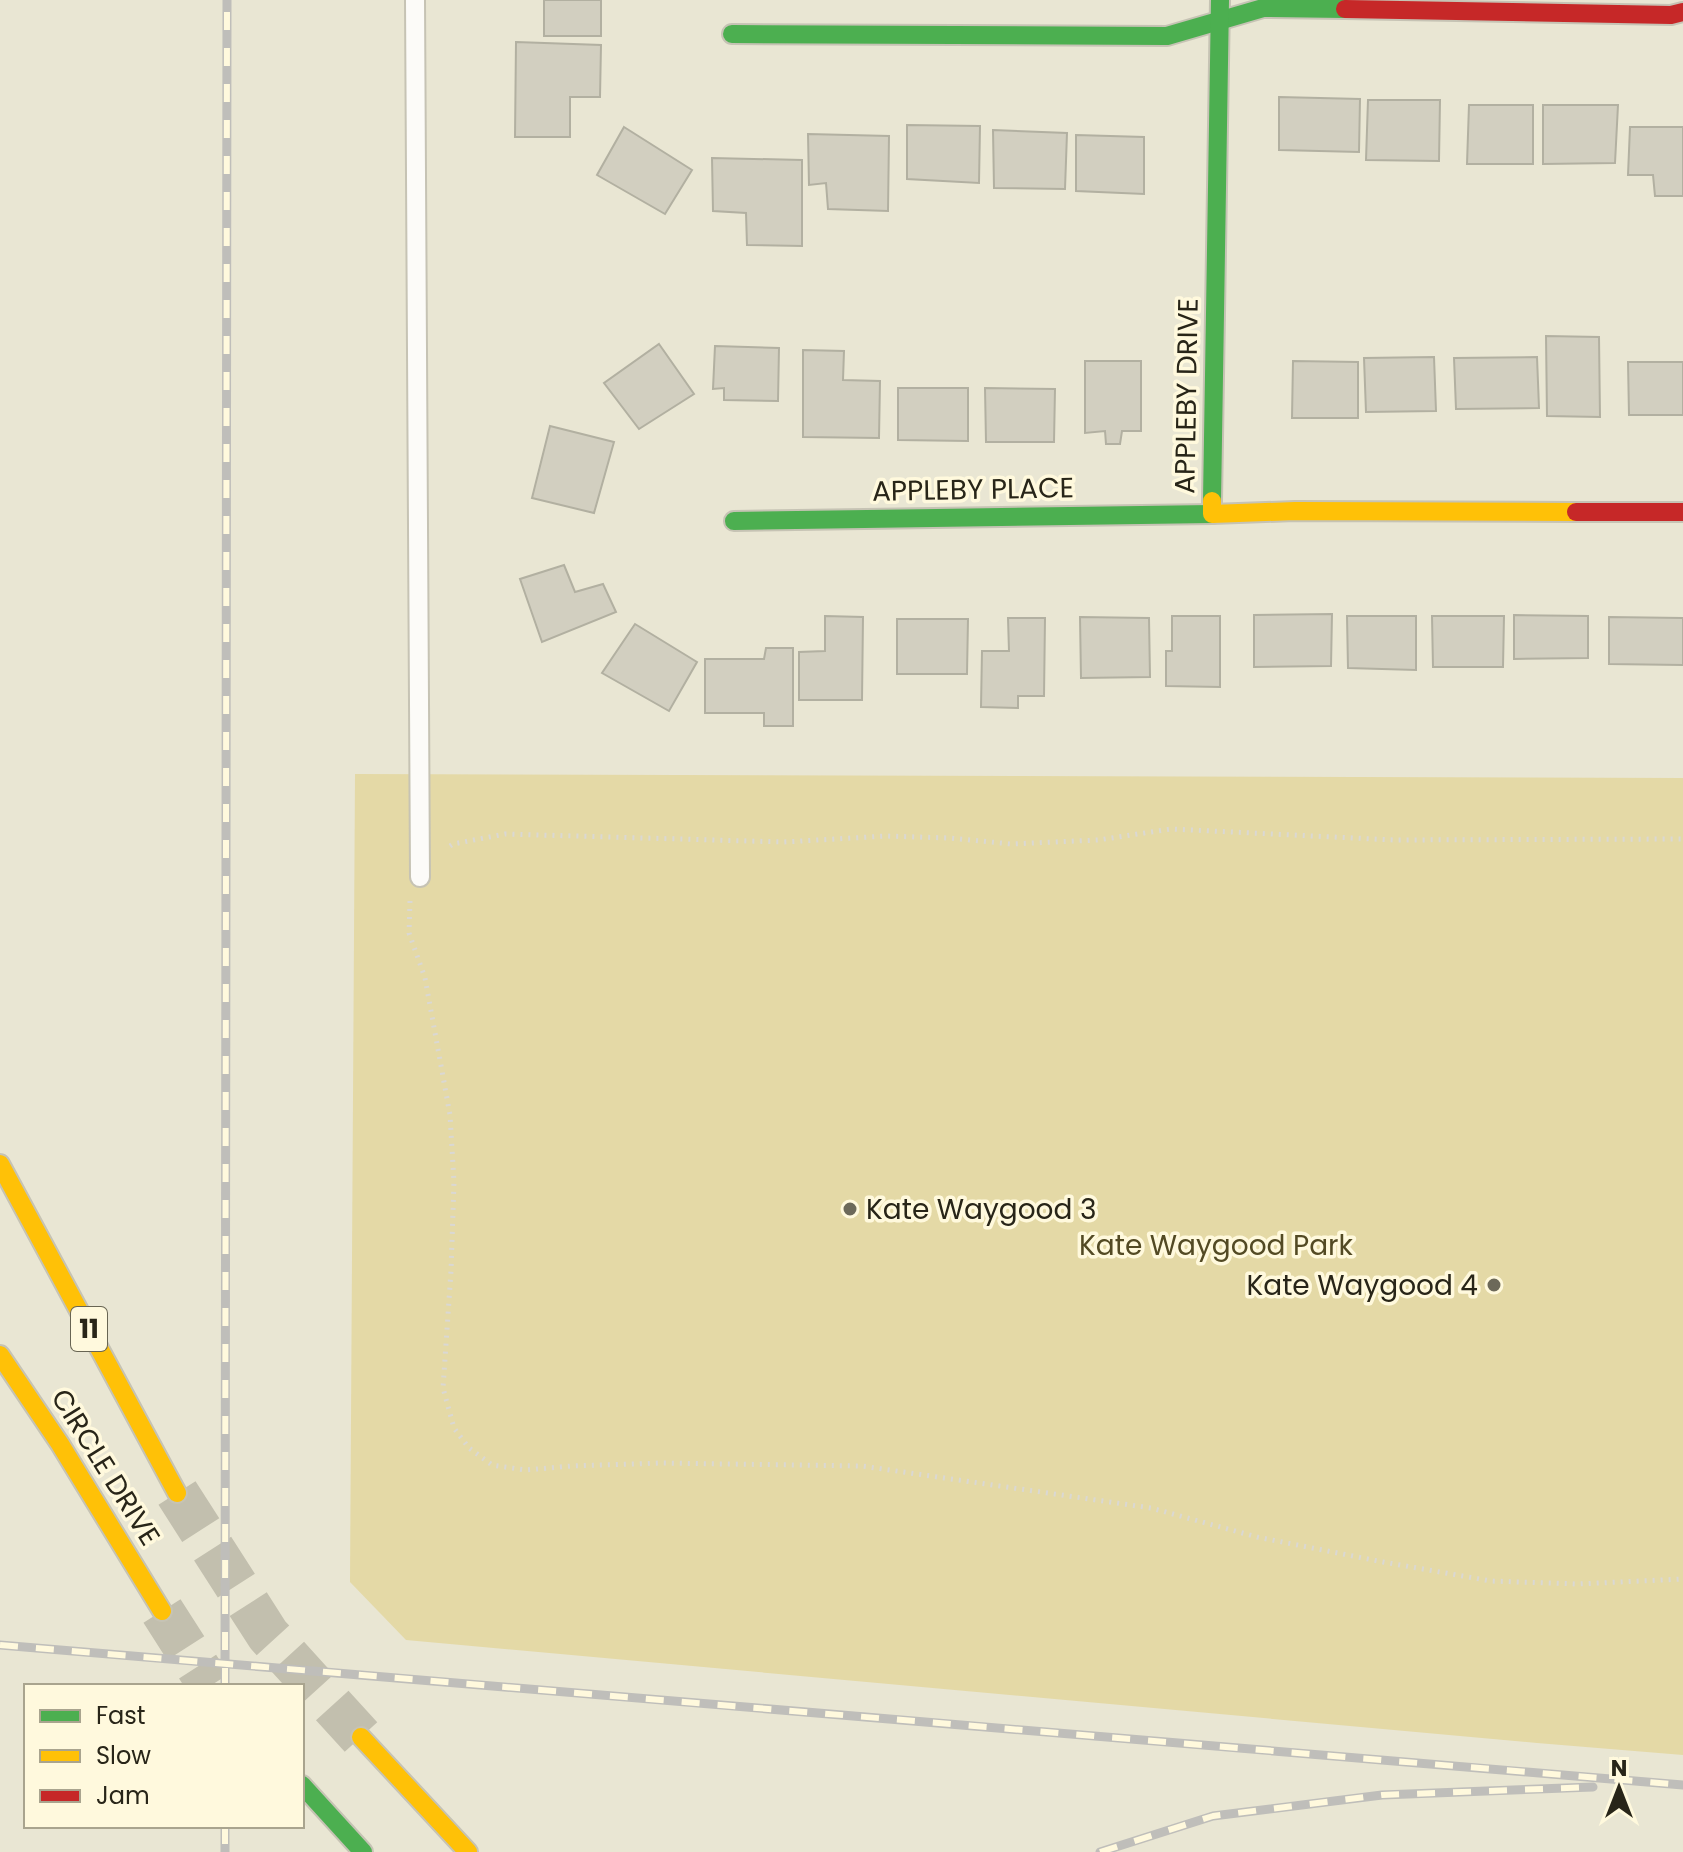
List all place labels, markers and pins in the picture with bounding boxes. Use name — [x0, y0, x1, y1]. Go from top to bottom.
place label: Kate Waygood 3 — [866, 1190, 1096, 1229]
marker: Kate Waygood 3 — [841, 1200, 859, 1218]
place label: Kate Waygood 4 — [1246, 1266, 1478, 1305]
marker: Kate Waygood 4 — [1485, 1276, 1503, 1294]

